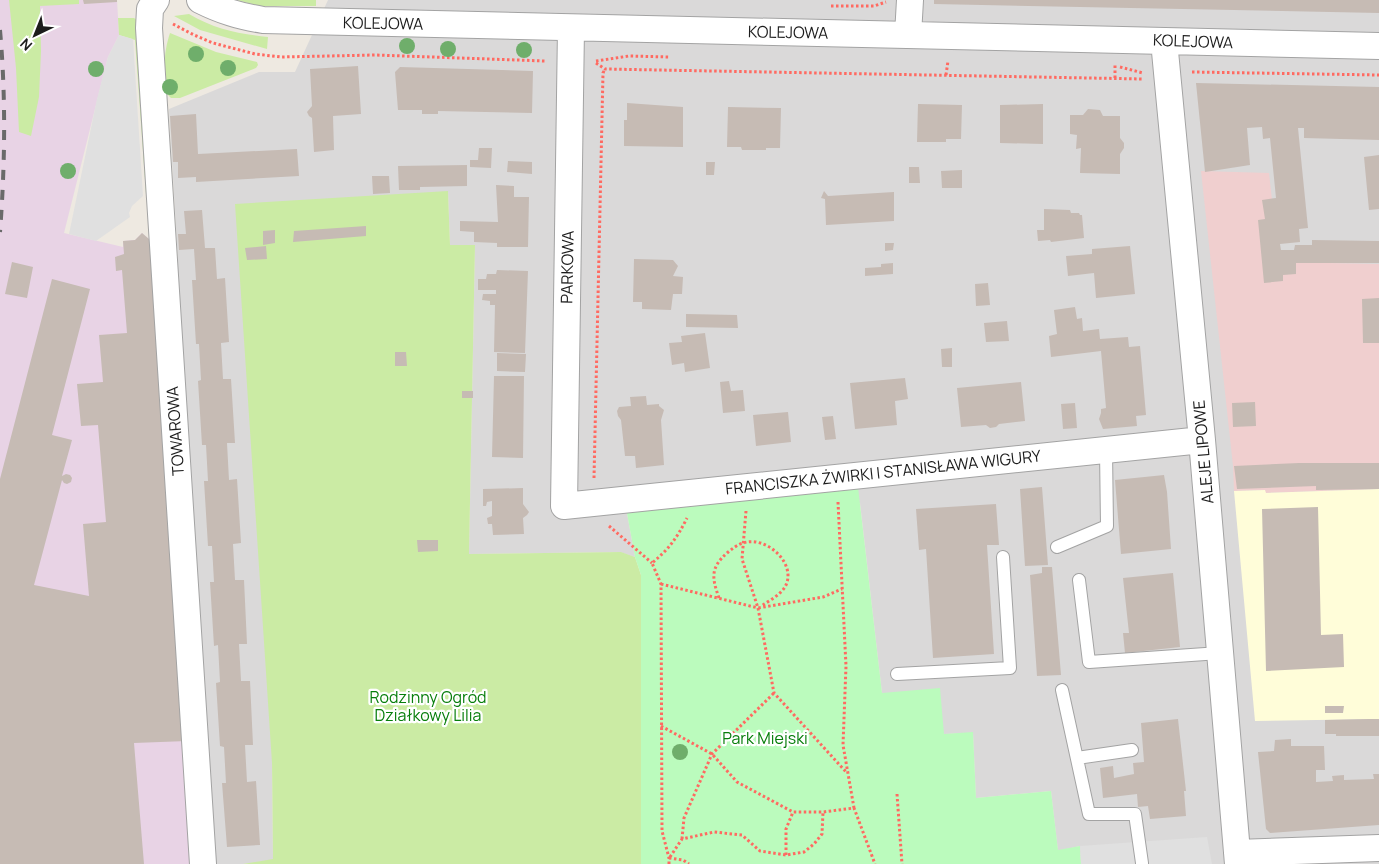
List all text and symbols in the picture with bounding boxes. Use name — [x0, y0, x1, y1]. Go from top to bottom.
north arrow — [10, 10, 60, 60]
street label: KOLEJOWA — [343, 11, 423, 35]
street label: KOLEJOWA — [748, 20, 828, 44]
street label: KOLEJOWA — [1152, 29, 1234, 53]
text: N — [16, 34, 36, 55]
street label: PARKOWA — [555, 230, 579, 304]
street label: TOWAROWA — [161, 385, 189, 477]
street label: ALEJE LIPOWE — [1188, 399, 1218, 505]
street label: FRANCISZKA ŻWIRKI I STANISŁAWA WIGURY — [724, 444, 1042, 500]
park label: Rodzinny Ogród Działkowy Lilia — [369, 686, 487, 726]
park label: Park Miejski — [722, 727, 808, 749]

